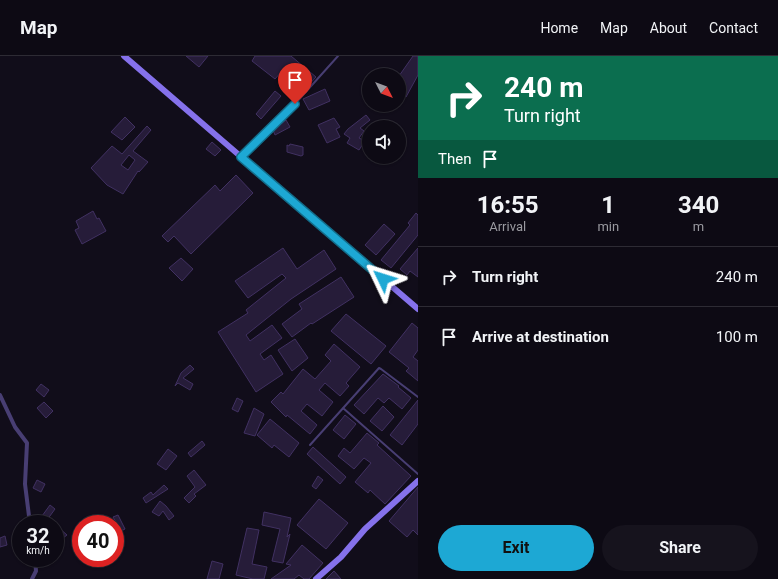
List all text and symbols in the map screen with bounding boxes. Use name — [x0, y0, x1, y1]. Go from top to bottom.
text: Map — [20, 16, 58, 39]
text: Home — [540, 20, 578, 36]
text: Map — [600, 20, 628, 36]
text: About — [650, 20, 687, 36]
text: Contact — [709, 20, 758, 36]
pin — [278, 63, 312, 104]
north arrow — [362, 68, 406, 112]
map controls — [362, 68, 406, 164]
icon: arrive — [284, 69, 306, 91]
text: 240 m — [504, 71, 583, 104]
icon: right — [438, 72, 490, 124]
text: Turn right — [504, 105, 581, 126]
button: sound — [362, 120, 406, 164]
icon: arrive — [479, 148, 501, 170]
text: Then — [438, 150, 471, 168]
text: 16:55 — [477, 191, 539, 219]
text: 1 — [601, 191, 615, 219]
text: 340 — [678, 191, 719, 219]
text: Arrival — [489, 219, 526, 234]
text: min — [597, 219, 619, 234]
text: m — [693, 219, 704, 234]
position arrow — [362, 258, 404, 300]
icon: right — [438, 266, 460, 288]
text: Turn right — [472, 268, 538, 286]
text: 240 m — [716, 268, 758, 286]
icon: arrive — [438, 326, 460, 348]
text: Arrive at destination — [472, 328, 609, 346]
text: 100 m — [716, 328, 758, 346]
speed limit sign: 40 — [72, 515, 124, 567]
text: 32 — [27, 524, 49, 548]
button: Exit — [438, 525, 594, 571]
button: Share — [602, 525, 758, 571]
text: km/h — [26, 545, 50, 556]

